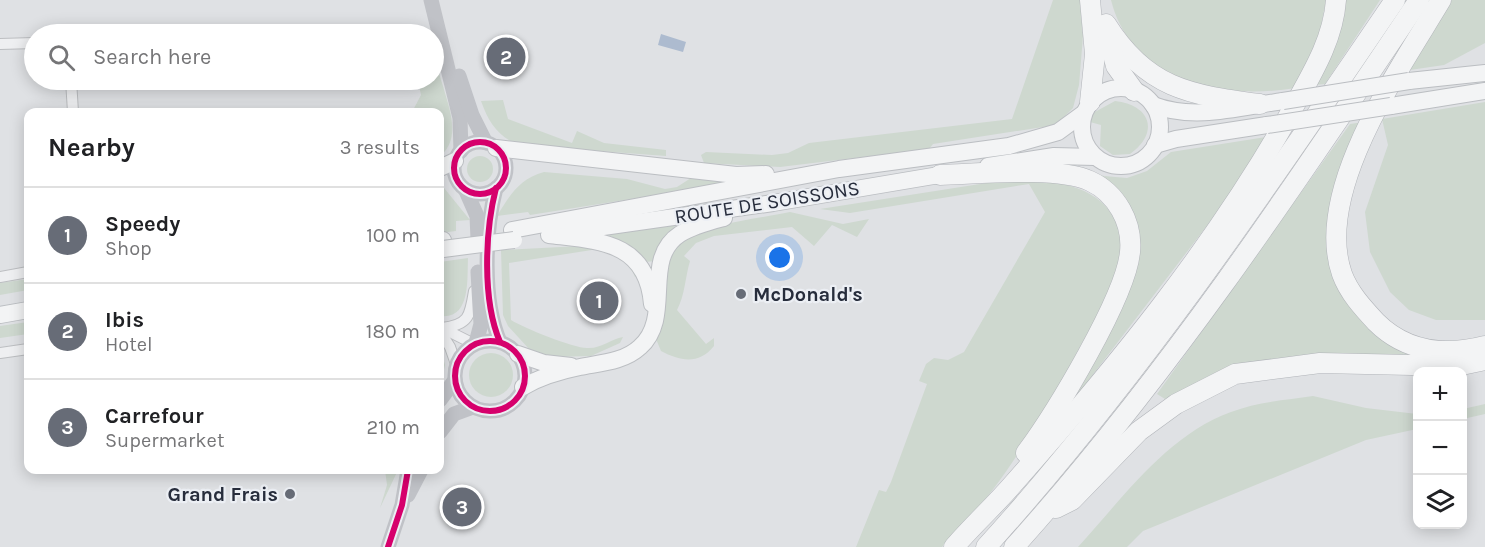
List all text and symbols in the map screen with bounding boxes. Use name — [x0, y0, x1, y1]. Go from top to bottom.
search box — [24, 24, 444, 90]
pin: 2 — [486, 34, 526, 80]
icon: search — [45, 41, 78, 74]
text: Search here — [93, 44, 211, 70]
text: Nearby — [48, 132, 135, 163]
text: 3 results — [340, 136, 420, 159]
street label: ROUTE DE SOISSONS — [673, 177, 861, 228]
text: Speedy — [105, 211, 180, 237]
text: 1 — [64, 224, 71, 247]
text: 100 m — [366, 224, 420, 247]
text: Shop — [105, 237, 152, 260]
your location — [765, 243, 794, 272]
pin: 1 — [580, 278, 618, 324]
place label: McDonald's — [753, 283, 863, 306]
marker: McDonald's — [734, 287, 748, 301]
text: Ibis — [105, 307, 144, 333]
text: 2 — [61, 320, 74, 343]
text: 180 m — [366, 320, 420, 343]
text: Hotel — [105, 333, 153, 356]
map controls — [1413, 367, 1467, 529]
button: + — [1413, 367, 1467, 421]
text: Carrefour — [105, 403, 204, 429]
text: 3 — [61, 416, 74, 439]
text: 210 m — [366, 416, 420, 439]
button: − — [1413, 421, 1467, 475]
text: Supermarket — [105, 429, 224, 452]
button: layers — [1413, 475, 1467, 529]
place label: Grand Frais — [168, 483, 278, 506]
pin: 3 — [442, 484, 482, 530]
marker: Grand Frais — [283, 487, 297, 501]

